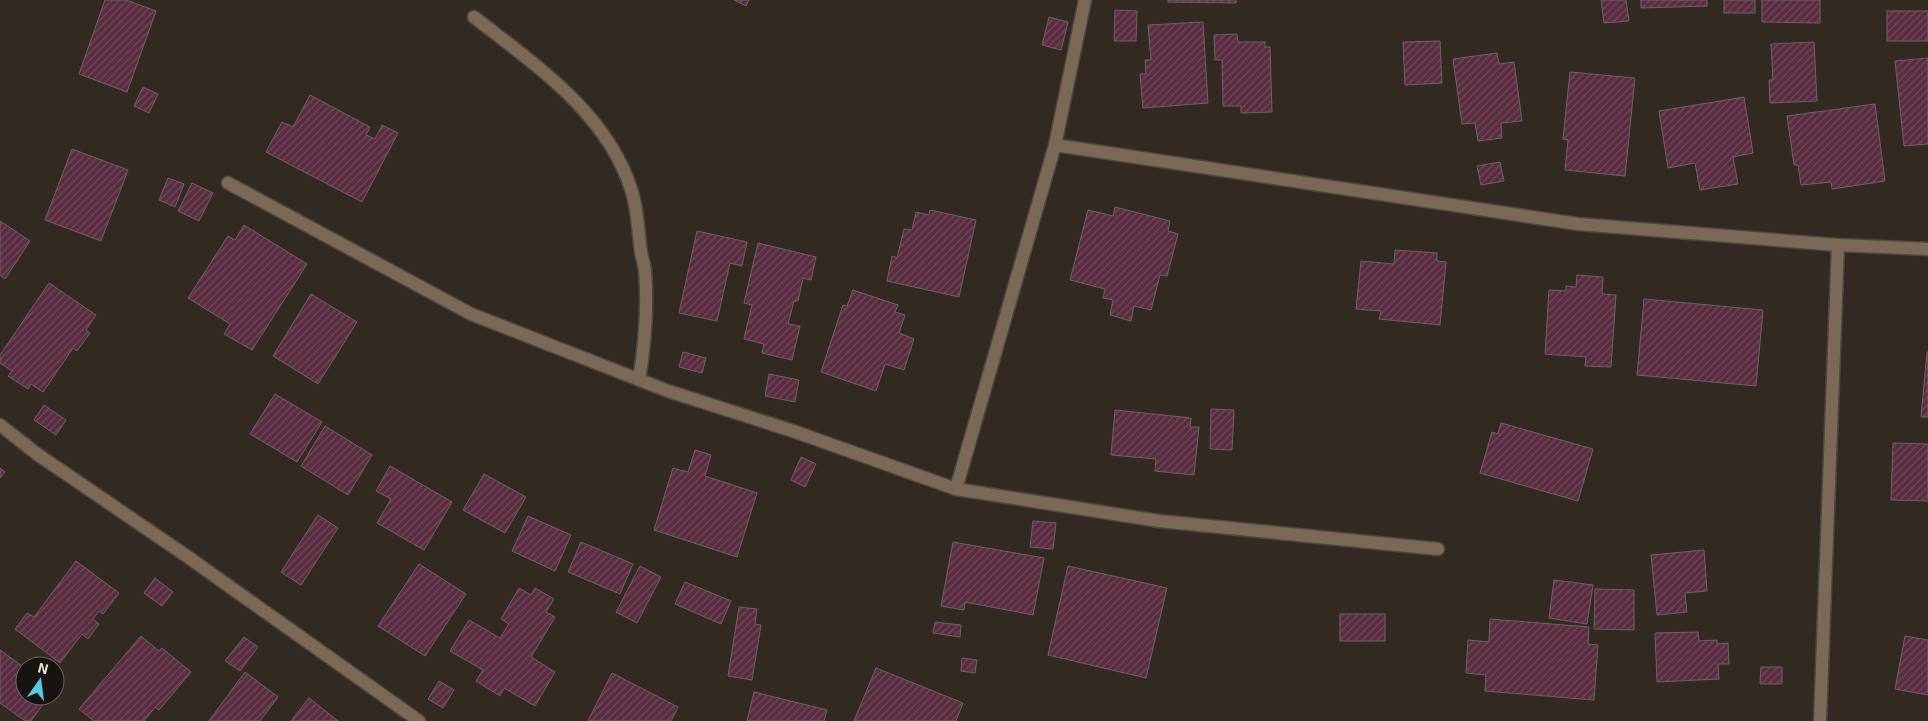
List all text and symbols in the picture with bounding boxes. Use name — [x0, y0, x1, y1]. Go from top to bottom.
north arrow — [15, 656, 65, 706]
text: N — [36, 658, 50, 677]

